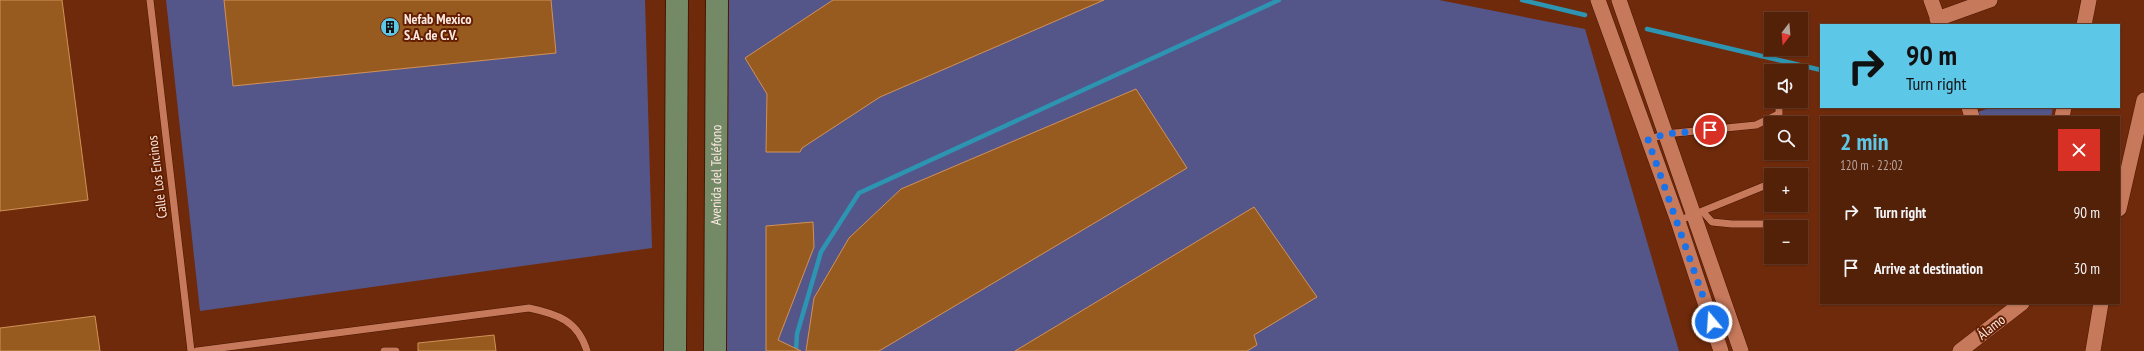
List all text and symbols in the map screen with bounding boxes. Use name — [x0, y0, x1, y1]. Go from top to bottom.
place label: Nefab Mexico S.A. de C.V. — [404, 10, 471, 44]
north arrow — [1764, 12, 1808, 56]
map controls — [1764, 12, 1808, 264]
building icon: Nefab Mexico S.A. de C.V. — [379, 16, 401, 38]
text: 90 m — [1906, 36, 1957, 73]
icon: right — [1840, 40, 1892, 92]
button: sound — [1764, 64, 1808, 108]
text: Turn right — [1906, 72, 1966, 95]
pin — [1693, 113, 1727, 147]
button: search — [1764, 116, 1808, 160]
icon: arrive — [1699, 119, 1721, 141]
street label: Avenida del Teléfono — [707, 125, 725, 225]
text: 2 min — [1840, 126, 1888, 157]
button: close — [2058, 129, 2100, 171]
street label: Calle Los Encinos — [143, 134, 171, 219]
text: 120 m · 22:02 — [1840, 157, 1903, 174]
button: + — [1764, 168, 1808, 212]
icon: right — [1840, 201, 1862, 223]
text: Turn right — [1874, 203, 1926, 222]
text: 90 m — [2074, 203, 2100, 222]
button: − — [1764, 220, 1808, 264]
icon: arrive — [1840, 257, 1862, 279]
text: Arrive at destination — [1874, 259, 1983, 278]
text: 30 m — [2074, 259, 2100, 278]
position arrow — [1691, 301, 1733, 343]
street label: Álamo — [1973, 310, 2009, 344]

